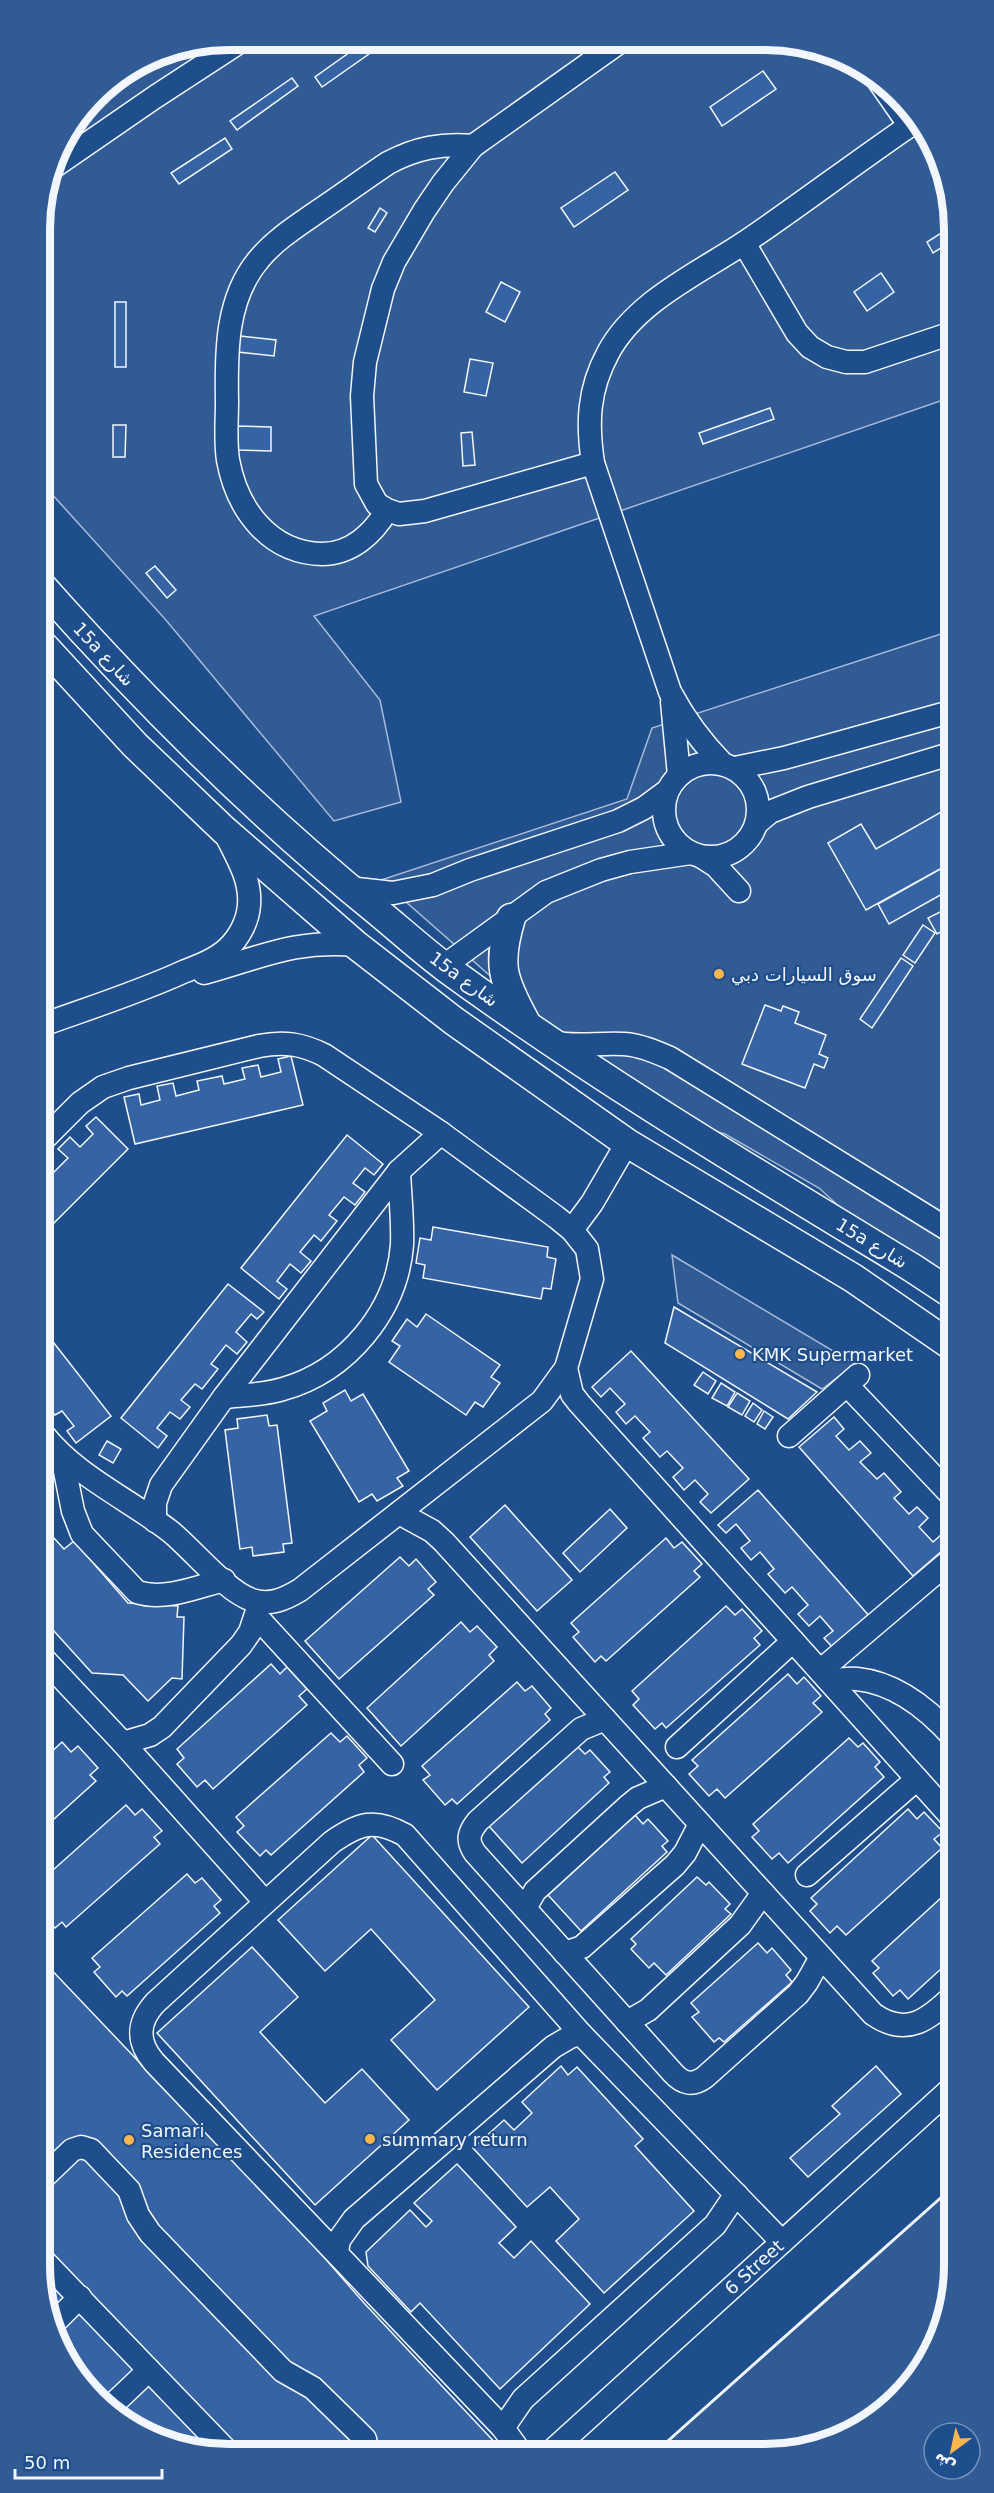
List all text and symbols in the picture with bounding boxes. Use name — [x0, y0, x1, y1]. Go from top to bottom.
street label: 15a شارع — [68, 618, 139, 691]
street label: 15a شارع — [425, 947, 502, 1012]
place label: سوق السيارات دبي — [731, 964, 877, 986]
marker: سوق السيارات دبي — [712, 967, 726, 981]
street label: 15a شارع — [832, 1213, 912, 1273]
place label: KMK Supermarket — [752, 1344, 913, 1365]
marker: KMK Supermarket — [733, 1347, 747, 1361]
place label: Samari Residences — [141, 2120, 242, 2162]
place label: summary return — [382, 2129, 528, 2150]
marker: summary return — [363, 2132, 377, 2146]
marker: Samari Residences — [122, 2133, 136, 2147]
street label: 6 Street — [720, 2235, 788, 2299]
north arrow — [922, 2421, 982, 2481]
scale bar — [15, 2442, 162, 2480]
text: ش — [930, 2449, 959, 2477]
text: 50 m — [24, 2452, 70, 2473]

